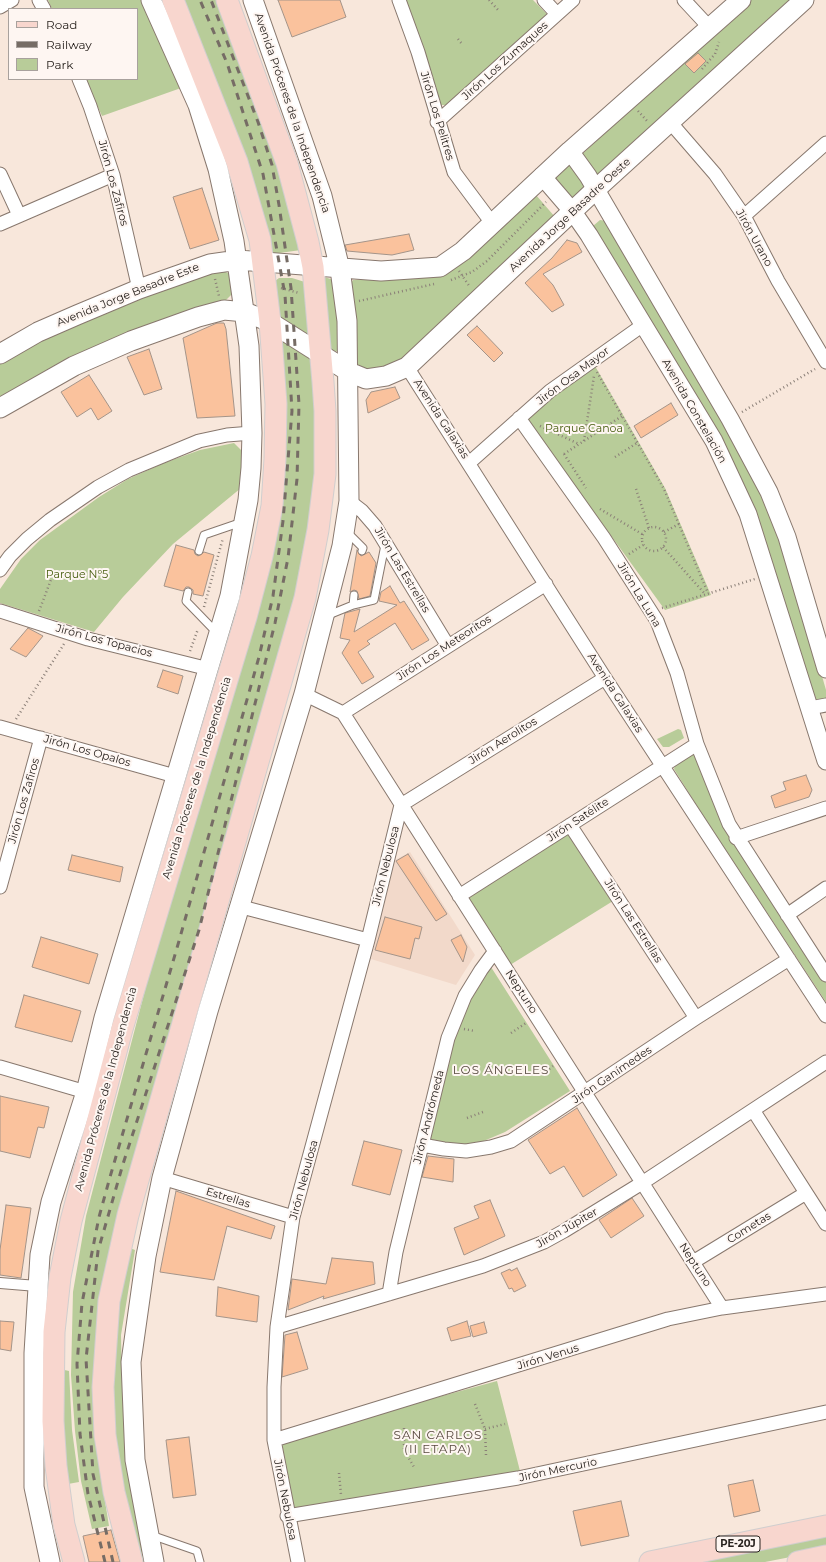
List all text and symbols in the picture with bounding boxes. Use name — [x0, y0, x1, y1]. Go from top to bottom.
legend — [8, 8, 138, 80]
street label: Avenida Próceres de la Independencia — [251, 11, 333, 215]
text: Road — [46, 17, 77, 32]
street label: Jirón Los Zumaques — [459, 19, 551, 103]
text: Railway — [46, 37, 92, 52]
text: Park — [46, 57, 73, 72]
street label: Jirón Los Pelitres — [417, 70, 457, 162]
street label: Jirón Los Zafiros — [95, 139, 131, 227]
street label: Avenida Jorge Basadre Oeste — [507, 155, 633, 275]
street label: Jirón Urano — [733, 207, 775, 269]
street label: Avenida Jorge Basadre Este — [55, 260, 201, 330]
street label: Jirón Osa Mayor — [534, 344, 612, 408]
street label: Avenida Constelación — [659, 356, 729, 466]
street label: Avenida Galaxias — [410, 377, 472, 461]
park label: Parque Canoa — [545, 422, 623, 436]
street label: Jirón Las Estrellas — [371, 525, 433, 615]
street label: Jirón La Luna — [614, 560, 664, 630]
park label: Parque Nº5 — [46, 568, 108, 582]
street label: Jirón Los Meteoritos — [394, 612, 494, 684]
street label: Jirón Los Topacios — [54, 622, 154, 660]
street label: Avenida Galaxias — [584, 651, 646, 735]
street label: Avenida Próceres de la Independencia — [160, 675, 234, 881]
street label: Jirón Aerolitos — [466, 715, 540, 767]
street label: Jirón Los Opalos — [42, 732, 132, 770]
street label: Jirón Los Zafiros — [5, 757, 43, 845]
street label: Jirón Satélite — [545, 795, 611, 845]
street label: Jirón Nebulosa — [370, 825, 402, 907]
street label: Jirón Las Estrellas — [601, 877, 665, 965]
street label: Neptuno — [502, 968, 540, 1016]
street label: Avenida Próceres de la Independencia — [72, 985, 140, 1193]
street label: Jirón Ganímedes — [570, 1043, 654, 1107]
district label: LOS ÁNGELES — [453, 1063, 549, 1077]
street label: Jirón Andrómeda — [411, 1069, 447, 1165]
street label: Jirón Nebulosa — [287, 1139, 321, 1221]
street label: Estrellas — [204, 1185, 252, 1211]
street label: Jirón Júpiter — [534, 1205, 600, 1251]
street label: Cometas — [725, 1209, 773, 1247]
street label: Neptuno — [676, 1241, 714, 1289]
street label: Jirón Venus — [516, 1341, 580, 1373]
district label: SAN CARLOS (II ETAPA) — [394, 1428, 482, 1456]
street label: Jirón Mercurio — [518, 1455, 598, 1485]
street label: Jirón Nebulosa — [271, 1458, 299, 1542]
road number: PE-20J — [716, 1536, 760, 1552]

